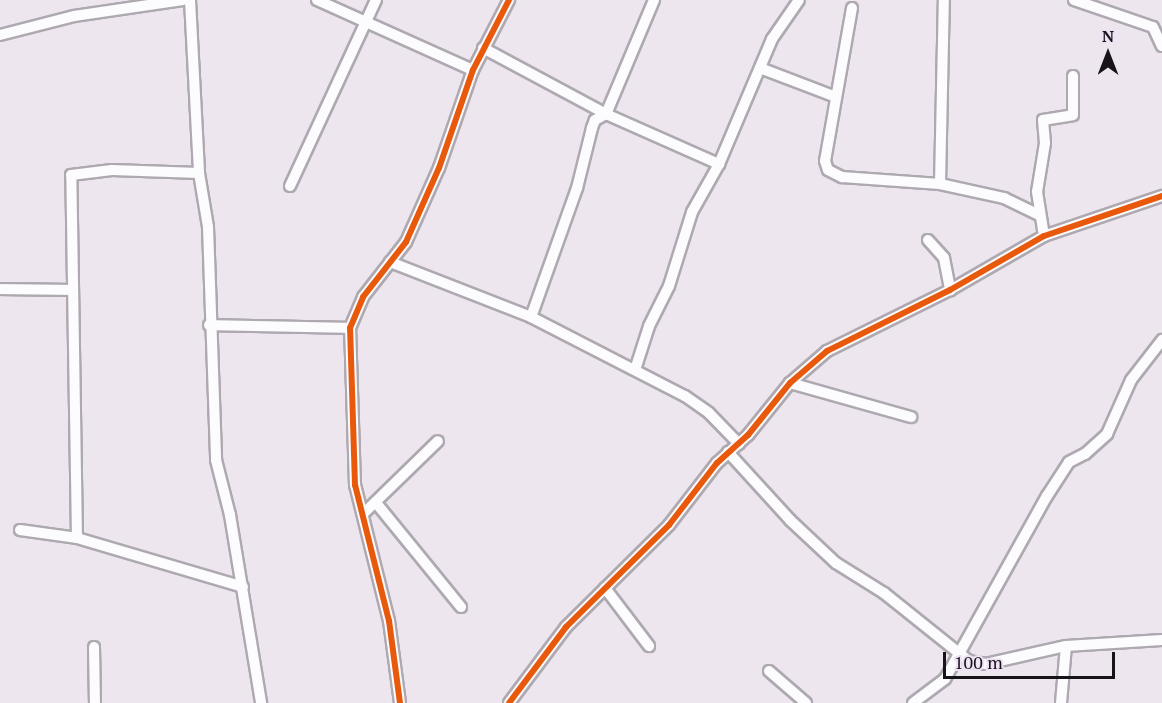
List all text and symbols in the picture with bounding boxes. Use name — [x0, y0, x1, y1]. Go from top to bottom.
north arrow — [1078, 24, 1138, 84]
text: N — [1102, 25, 1114, 47]
scale bar — [946, 640, 1118, 678]
text: 100 m — [954, 650, 1003, 674]

